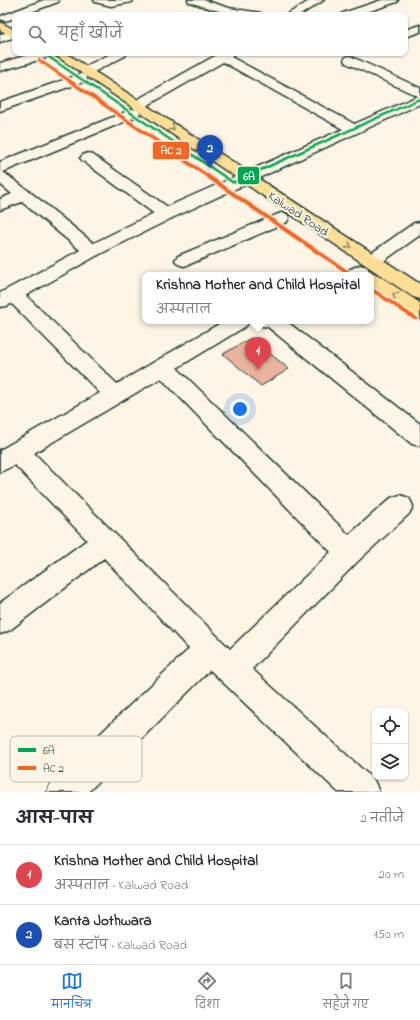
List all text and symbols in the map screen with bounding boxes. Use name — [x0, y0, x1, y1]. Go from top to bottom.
search box — [12, 12, 408, 56]
icon: search — [26, 23, 48, 45]
text: यहाँ खोजें — [58, 23, 122, 45]
one-way arrow — [168, 123, 175, 130]
pin: 2 — [197, 135, 223, 168]
line badge: AC 2 — [152, 141, 190, 160]
text: AC 2 — [160, 143, 182, 159]
line badge: 6A — [237, 166, 260, 185]
text: 6A — [242, 169, 255, 185]
street label: Kalwad Road — [264, 187, 333, 242]
one-way arrow — [344, 241, 351, 248]
popup — [142, 272, 374, 324]
text: Krishna Mother and Child Hospital — [156, 274, 360, 296]
one-way arrow — [393, 293, 400, 300]
text: अस्पताल — [156, 300, 211, 319]
pin: 1 — [245, 337, 271, 370]
your location — [230, 399, 250, 419]
map controls — [372, 708, 408, 780]
button: locate — [372, 708, 408, 744]
legend — [10, 736, 142, 782]
text: 6A — [43, 743, 55, 759]
button: layers — [372, 744, 408, 780]
text: AC 2 — [43, 761, 65, 777]
text: आस-पास — [16, 806, 93, 831]
text: 2 नतीजे — [361, 809, 404, 828]
text: Krishna Mother and Child Hospital — [54, 850, 258, 872]
text: 1 — [27, 865, 31, 884]
text: 20 m — [379, 865, 404, 884]
text: अस्पताल · Kalwad Road — [54, 876, 188, 895]
text: Kanta Jothwara — [54, 910, 152, 932]
text: 2 — [26, 925, 32, 944]
text: 150 m — [373, 925, 404, 944]
text: बस स्टॉप · Kalwad Road — [54, 936, 187, 955]
tab: मानचित्र — [52, 970, 92, 1016]
tab: दिशा — [195, 970, 220, 1016]
tab: सहेजे गए — [323, 970, 368, 1016]

